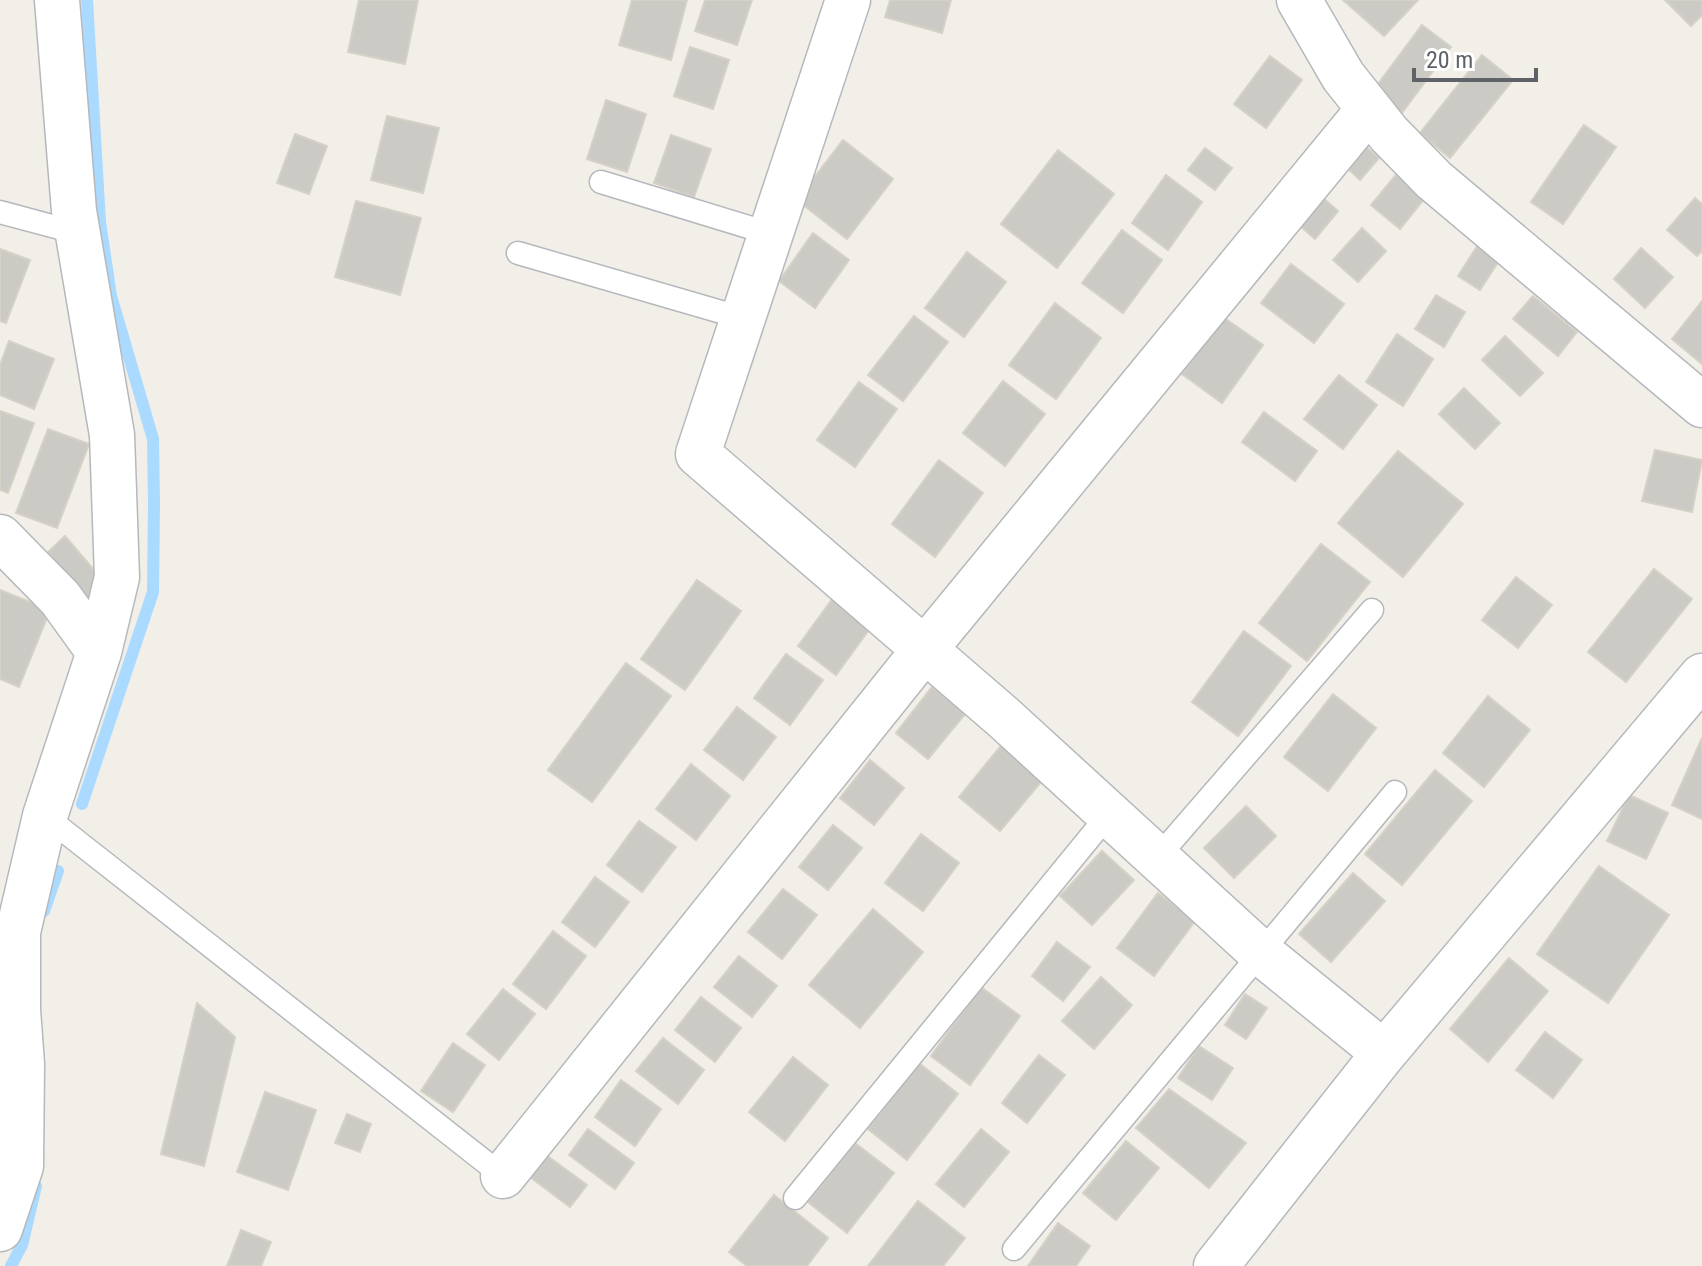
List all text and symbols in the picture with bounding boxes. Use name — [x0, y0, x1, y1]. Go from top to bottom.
scale bar — [1414, 32, 1536, 82]
text: 20 m — [1426, 46, 1473, 74]

